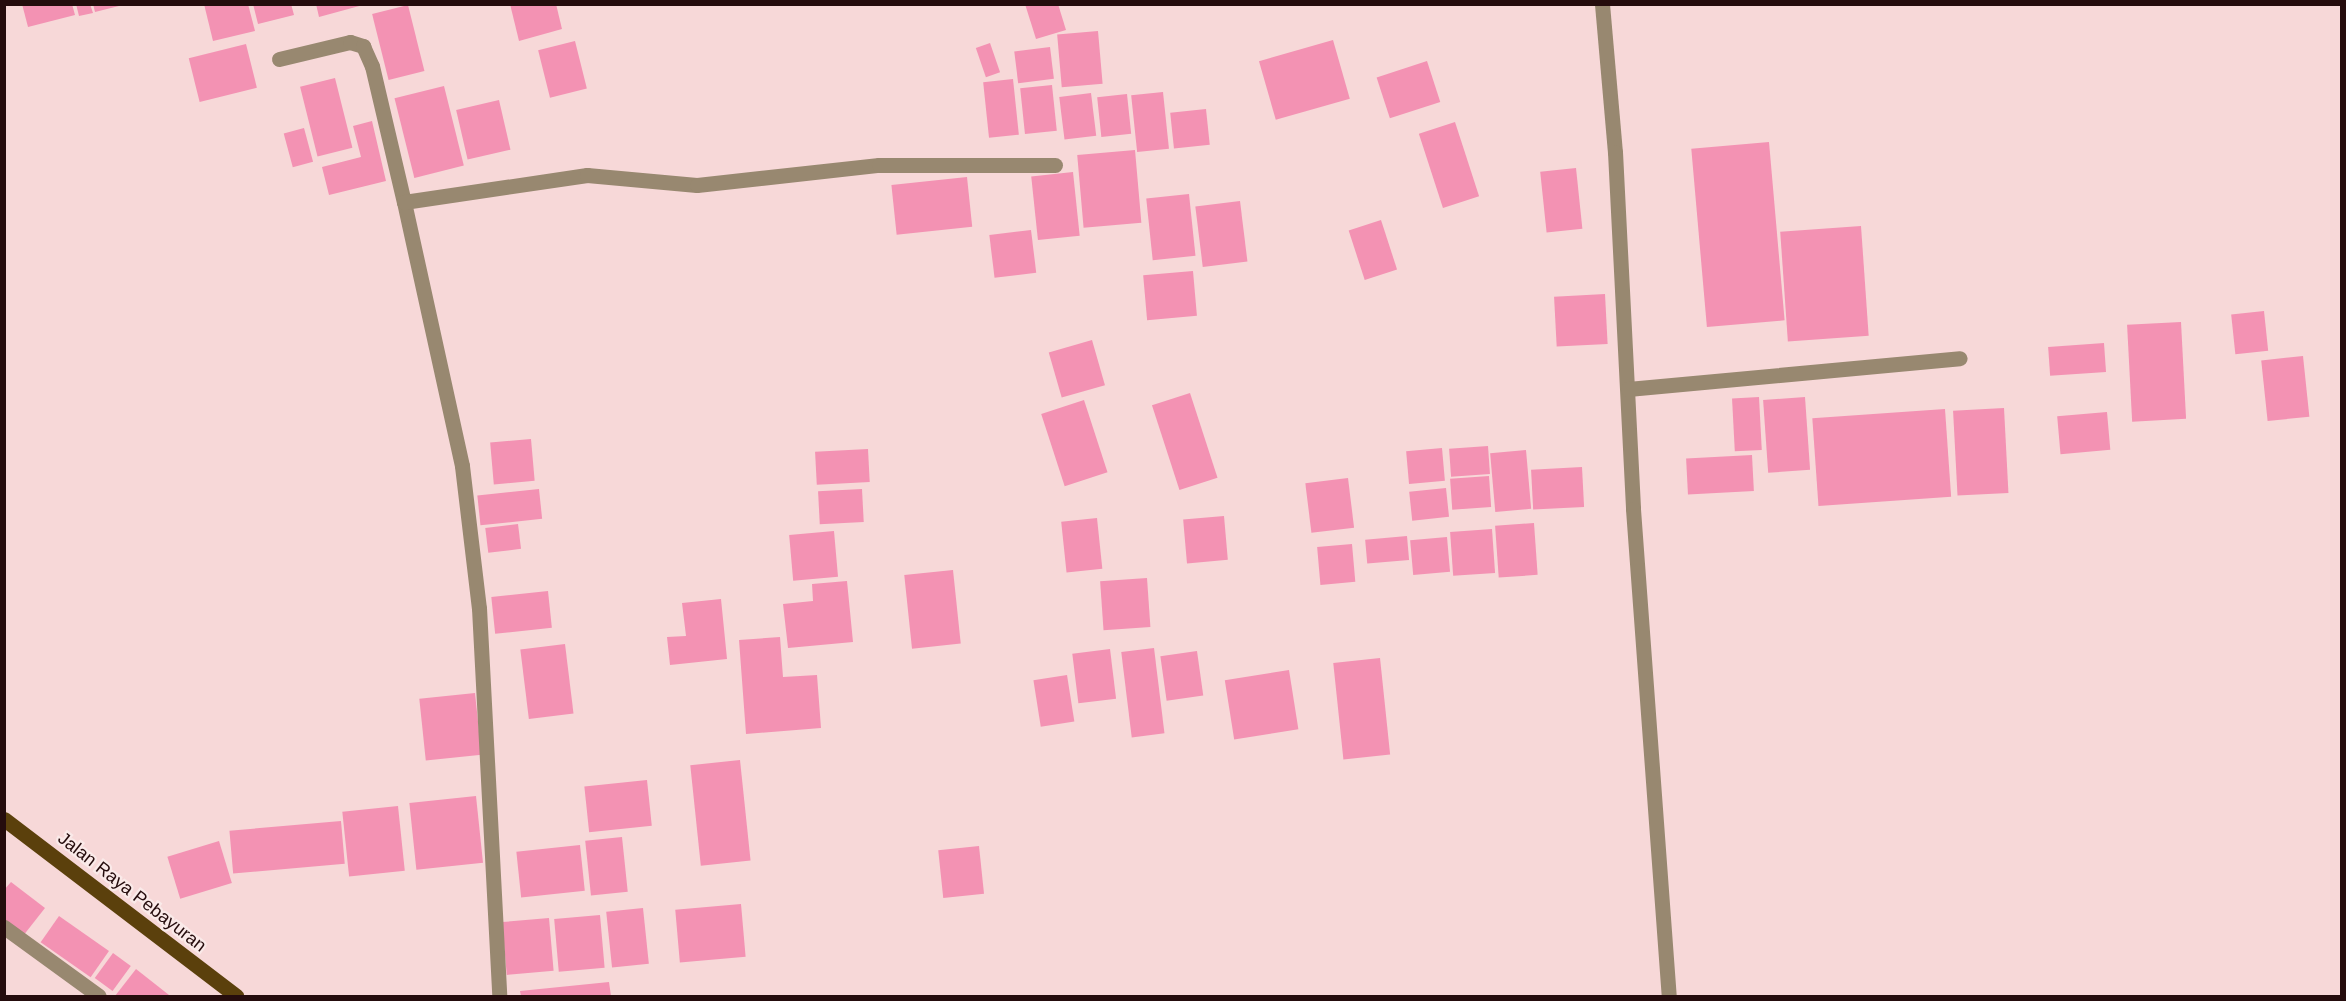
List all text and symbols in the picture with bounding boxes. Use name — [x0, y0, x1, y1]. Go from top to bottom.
street label: Jalan Raya Pebayuran — [54, 827, 210, 957]

